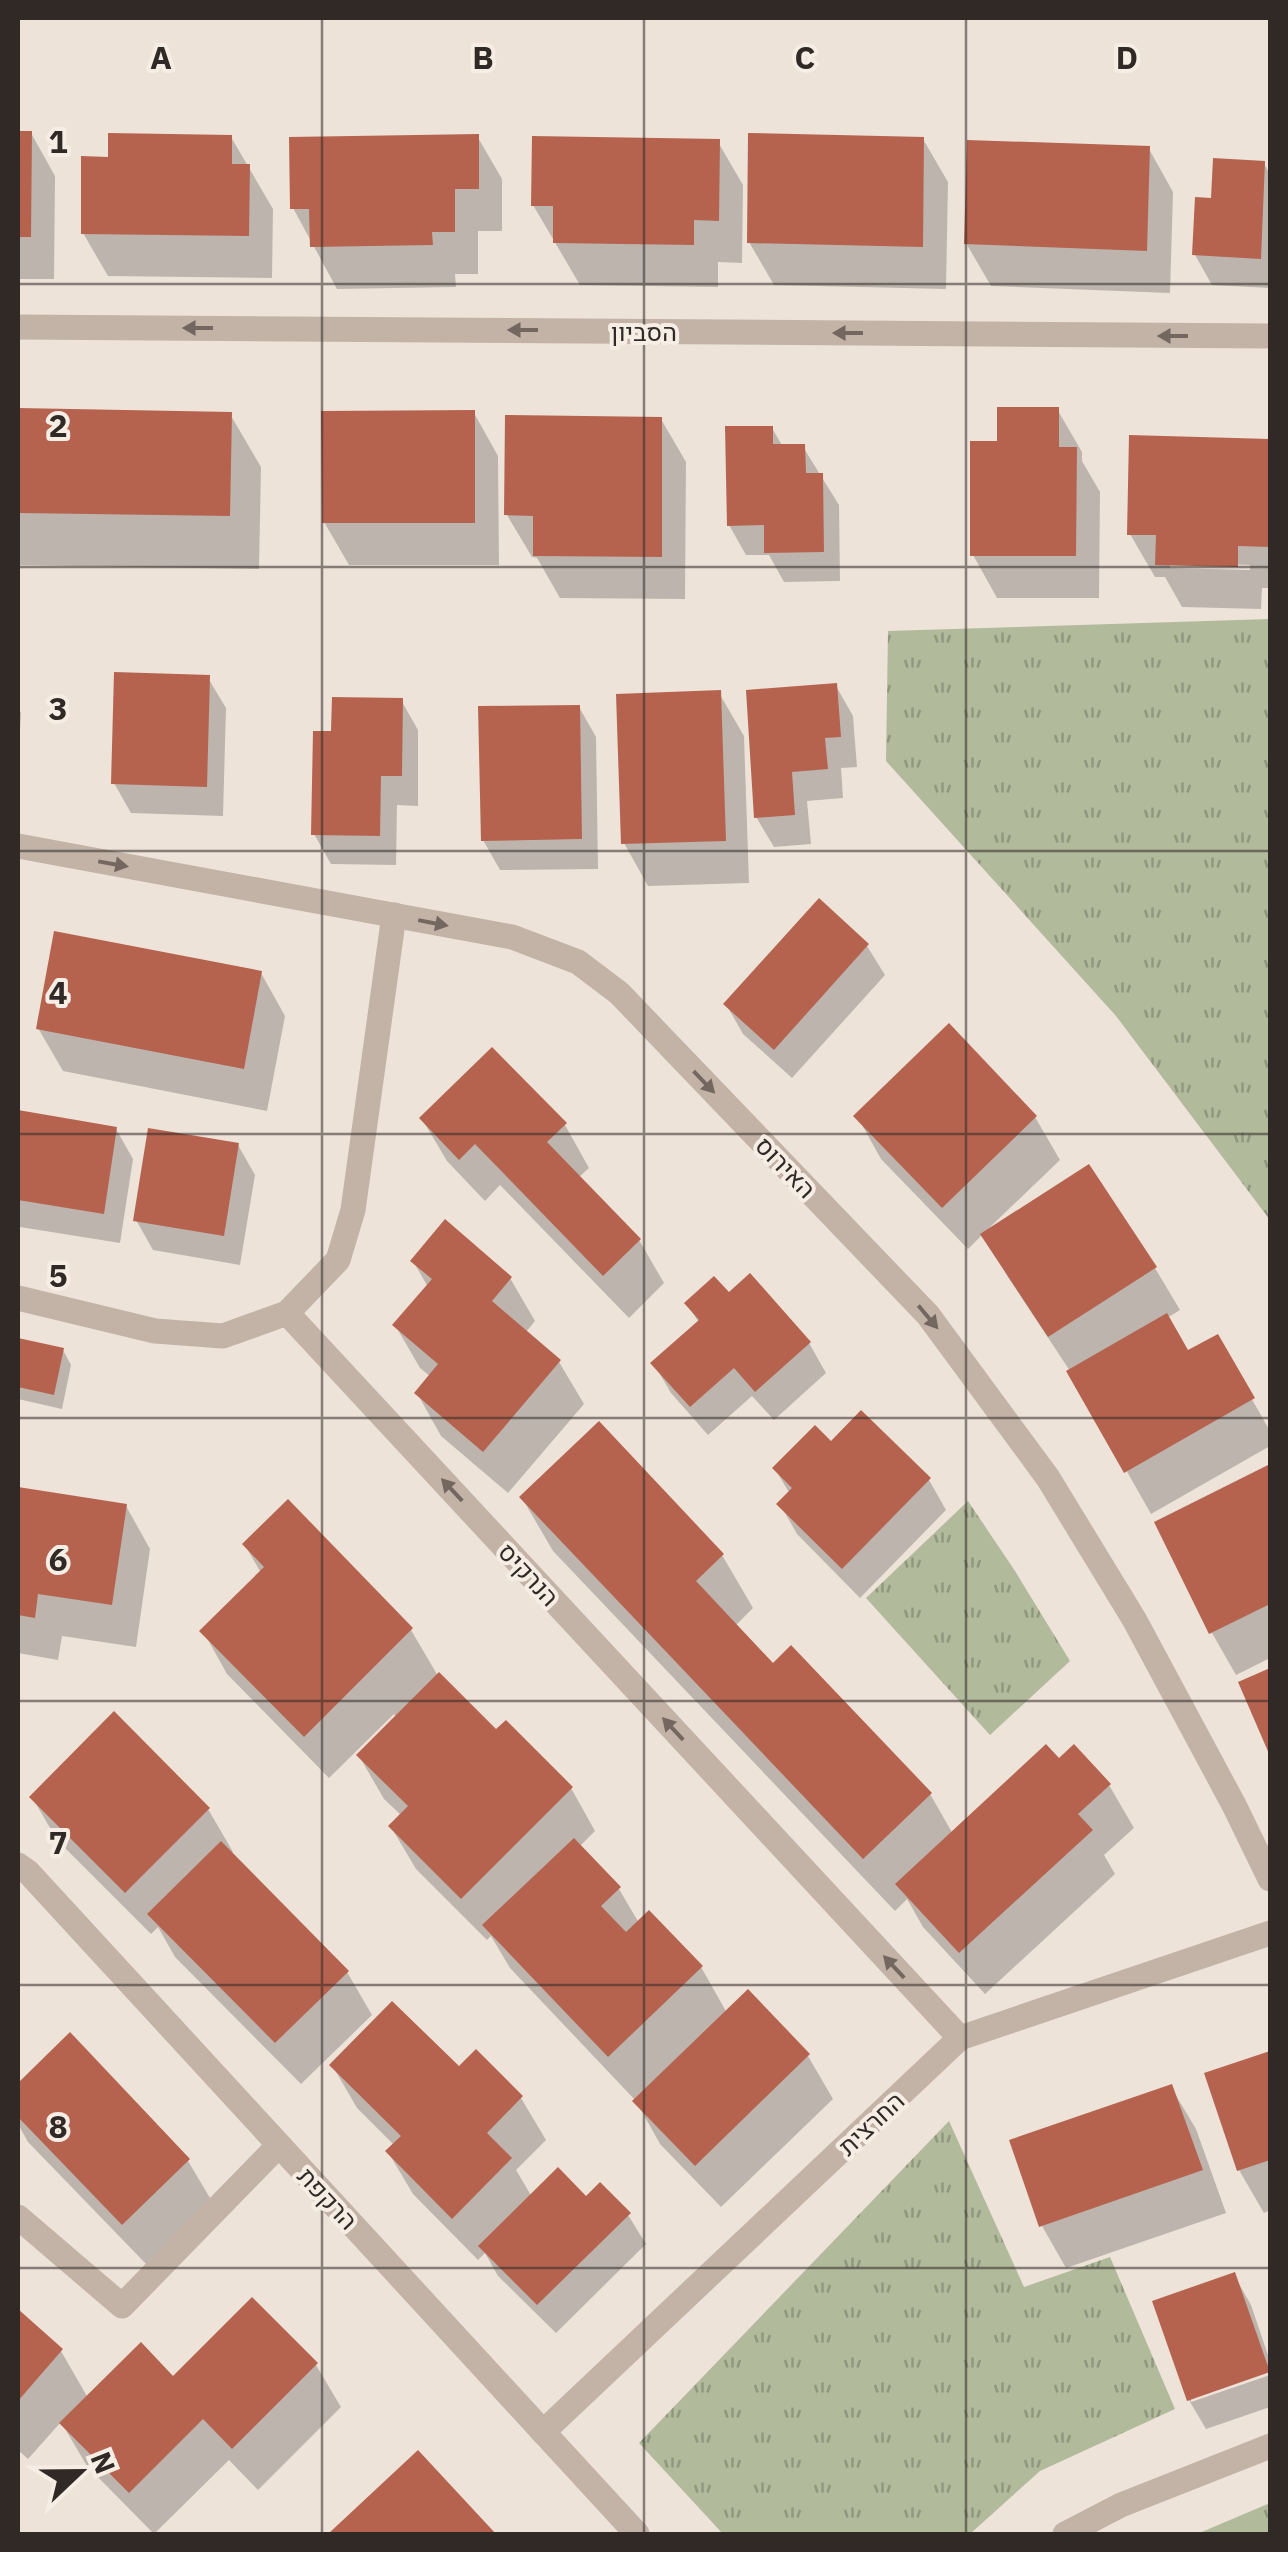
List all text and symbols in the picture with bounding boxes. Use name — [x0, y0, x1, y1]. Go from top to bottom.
text: A — [150, 36, 172, 78]
text: B — [472, 36, 494, 78]
text: C — [795, 36, 815, 78]
text: D — [1116, 36, 1138, 78]
text: 1 — [48, 120, 68, 162]
street label: הסביון — [611, 315, 677, 348]
one-way arrow — [182, 320, 214, 336]
one-way arrow — [507, 322, 539, 338]
one-way arrow — [832, 325, 864, 341]
one-way arrow — [1157, 327, 1189, 343]
text: 2 — [48, 404, 68, 446]
text: 3 — [48, 687, 68, 729]
one-way arrow — [98, 856, 129, 872]
one-way arrow — [418, 915, 449, 931]
text: 4 — [48, 971, 68, 1013]
one-way arrow — [692, 1069, 715, 1093]
street label: האירוס — [748, 1129, 824, 1205]
text: 5 — [48, 1254, 68, 1296]
one-way arrow — [917, 1304, 938, 1329]
one-way arrow — [440, 1479, 463, 1503]
street label: הנרקיס — [491, 1535, 567, 1613]
text: 6 — [48, 1538, 68, 1580]
one-way arrow — [662, 1717, 685, 1741]
text: 7 — [48, 1821, 68, 1863]
one-way arrow — [883, 1955, 906, 1979]
street label: החרצית — [831, 2084, 911, 2162]
text: 8 — [48, 2105, 68, 2147]
street label: הרקפת — [291, 2160, 365, 2236]
north arrow — [30, 2422, 130, 2522]
text: N — [83, 2446, 125, 2479]

